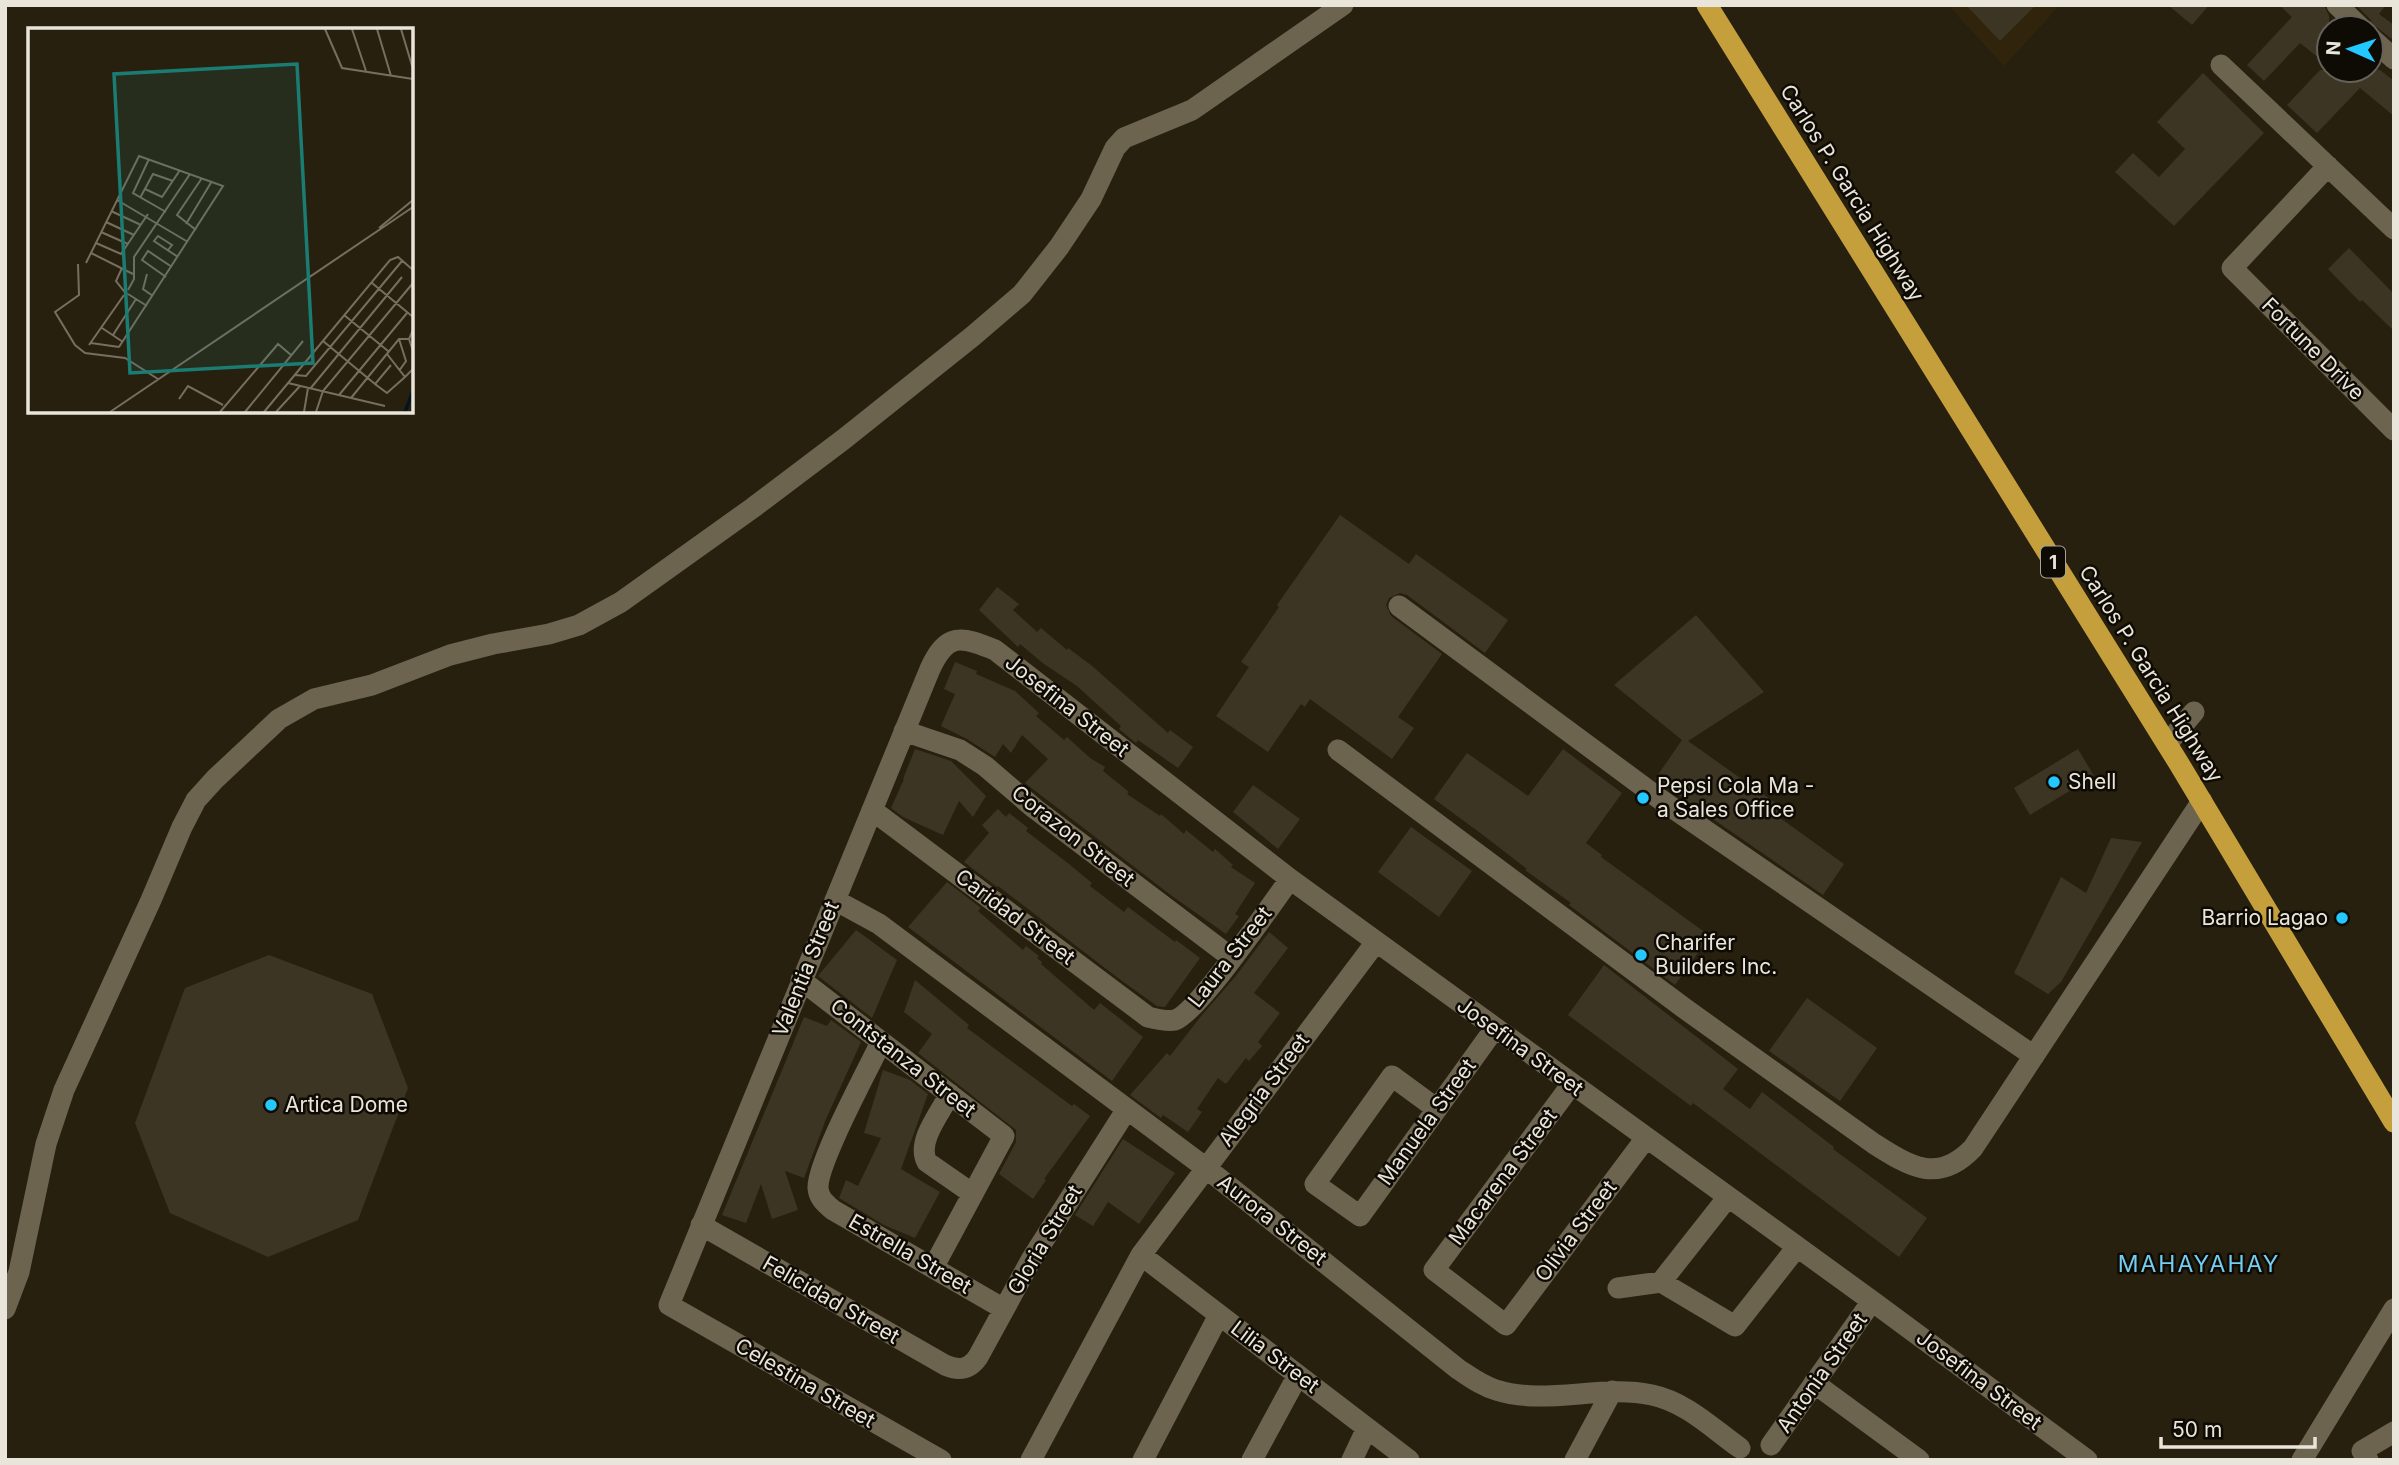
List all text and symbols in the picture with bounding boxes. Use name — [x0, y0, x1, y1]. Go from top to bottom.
north arrow — [2315, 14, 2385, 84]
inset map — [28, 28, 413, 413]
text: N — [2322, 40, 2345, 56]
street label: Carlos P. Garcia Highway — [1775, 80, 1930, 306]
street label: Fortune Drive — [2257, 292, 2370, 405]
road number: 1 — [2041, 547, 2065, 578]
street label: Carlos P. Garcia Highway — [2074, 561, 2229, 787]
street label: Josefina Street — [1000, 650, 1134, 762]
place label: Shell — [2068, 769, 2116, 794]
place label: Pepsi Cola Ma - a Sales Office — [1657, 773, 1815, 822]
marker: Shell — [2046, 774, 2062, 790]
street label: Corazon Street — [1007, 780, 1140, 891]
marker: Pepsi Cola Ma - a Sales Office — [1635, 790, 1651, 806]
street label: Caridad Street — [951, 864, 1080, 970]
street label: Valentia Street — [767, 897, 844, 1040]
street label: Laura Street — [1183, 901, 1277, 1012]
place label: Barrio Lagao — [2201, 905, 2328, 930]
marker: Barrio Lagao — [2334, 910, 2350, 926]
place label: Charifer Builders Inc. — [1655, 930, 1777, 979]
marker: Charifer Builders Inc. — [1633, 947, 1649, 963]
street label: Josefina Street — [1452, 992, 1588, 1101]
street label: Contstanza Street — [826, 993, 981, 1122]
street label: Alegria Street — [1213, 1028, 1314, 1151]
street label: Manuela Street — [1372, 1054, 1481, 1190]
place label: Artica Dome — [285, 1092, 408, 1117]
marker: Artica Dome — [263, 1097, 279, 1113]
street label: Macarena Street — [1443, 1104, 1562, 1250]
street label: Aurora Street — [1213, 1169, 1332, 1270]
street label: Olivia Street — [1529, 1175, 1622, 1286]
street label: Gloria Street — [1002, 1180, 1087, 1299]
street label: Estrella Street — [844, 1208, 976, 1299]
street label: Felicidad Street — [758, 1250, 904, 1349]
district label: MAHAYAHAY — [2118, 1250, 2280, 1278]
street label: Antonia Street — [1771, 1308, 1872, 1437]
street label: Lilia Street — [1226, 1315, 1324, 1398]
street label: Josefina Street — [1912, 1324, 2047, 1435]
street label: Celestina Street — [731, 1332, 880, 1433]
scale bar — [2161, 1406, 2315, 1450]
text: 50 m — [2172, 1417, 2222, 1442]

